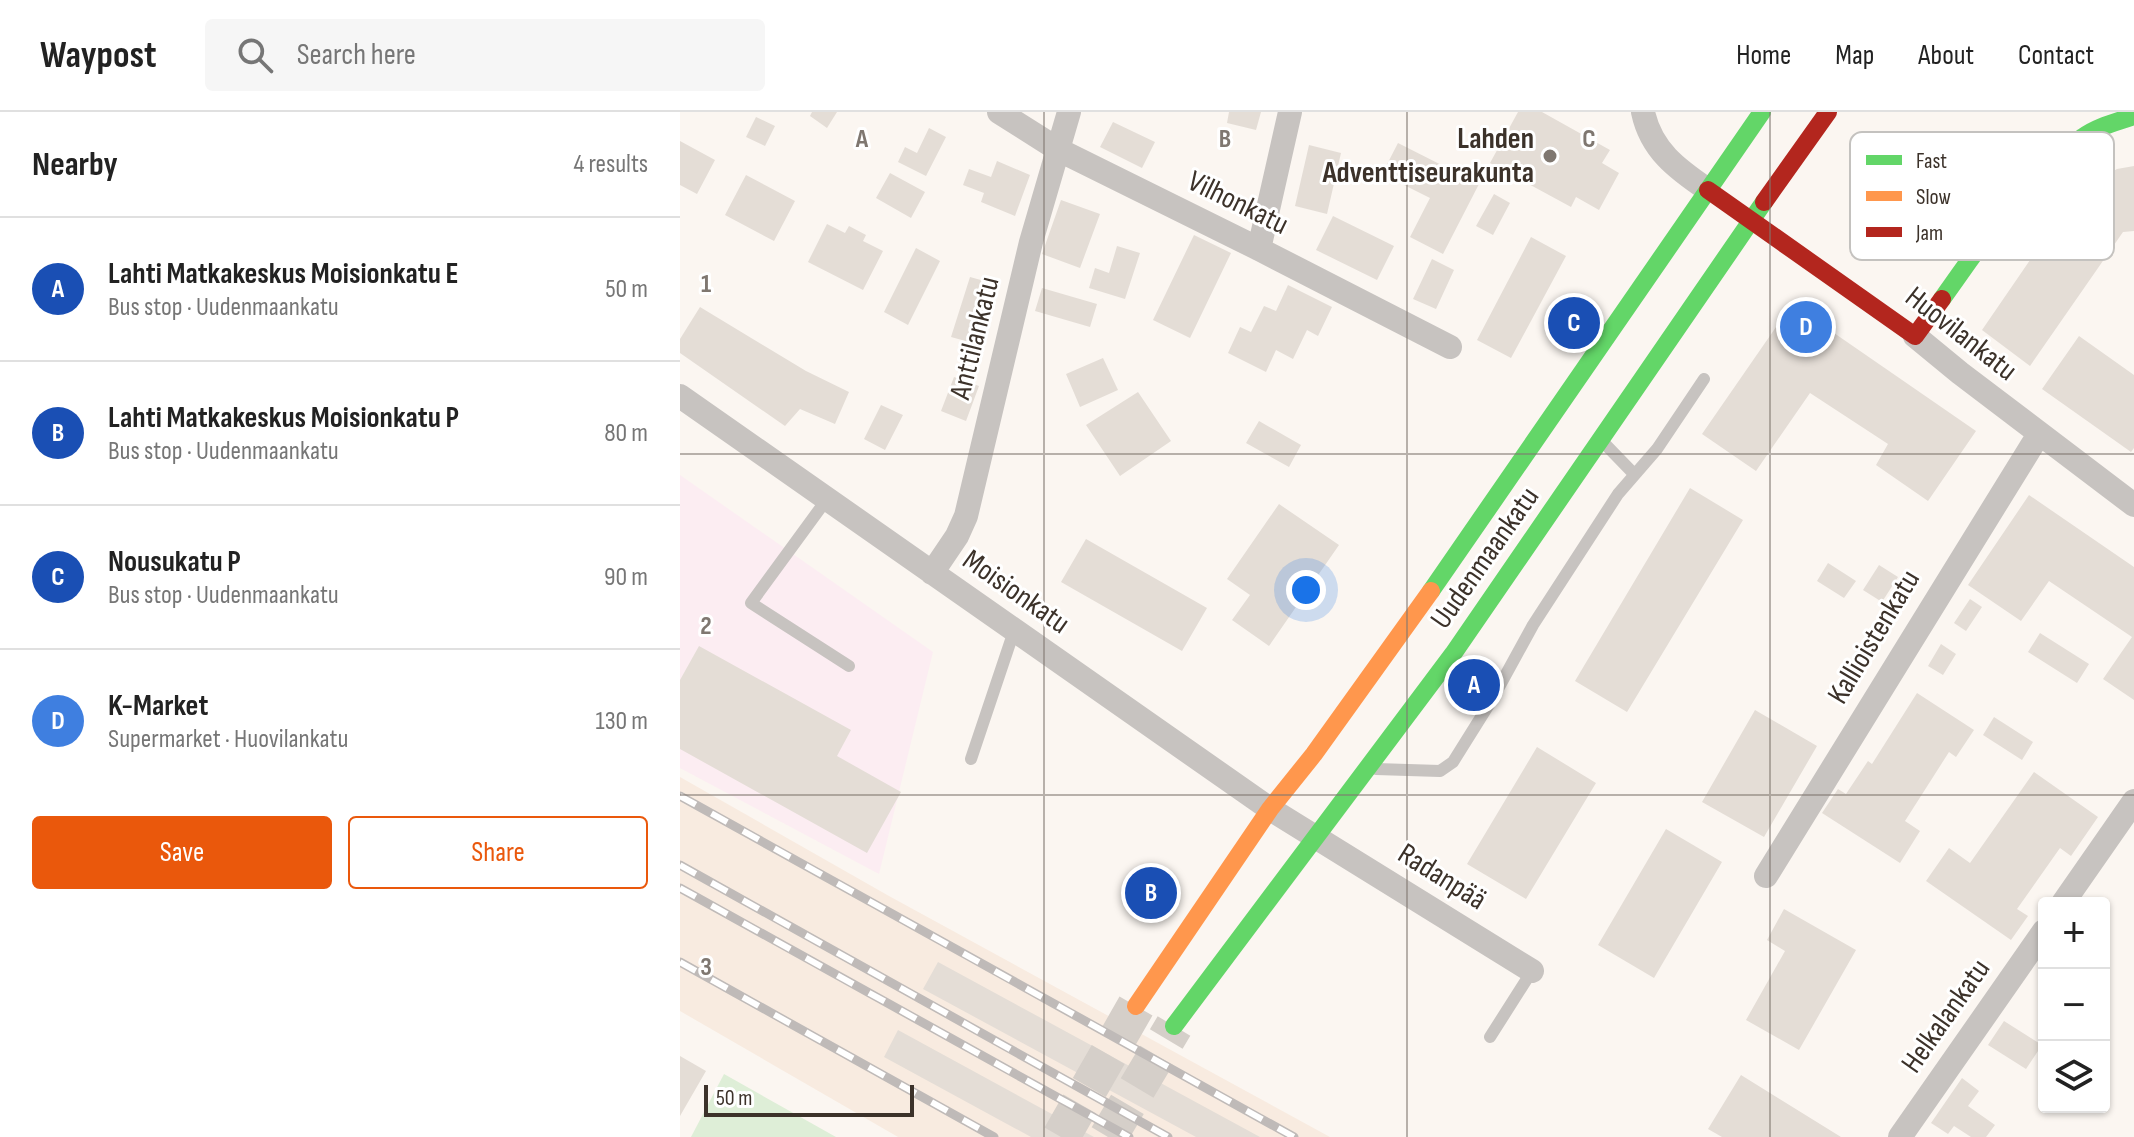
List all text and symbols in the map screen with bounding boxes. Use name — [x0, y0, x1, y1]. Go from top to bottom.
search box — [205, 19, 765, 91]
text: Waypost — [40, 33, 157, 78]
icon: search — [233, 33, 277, 77]
text: Search here — [297, 37, 416, 73]
text: Home — [1736, 39, 1791, 72]
text: Map — [1835, 39, 1874, 72]
text: About — [1918, 39, 1974, 72]
text: Contact — [2018, 39, 2094, 72]
place label: Lahden Adventtiseurakunta — [1321, 121, 1534, 191]
text: A — [855, 124, 869, 155]
text: B — [1219, 124, 1231, 155]
text: C — [1582, 124, 1596, 155]
legend — [1850, 132, 2114, 260]
text: Nearby — [32, 144, 118, 185]
marker: Lahden Adventtiseurakunta — [1541, 147, 1559, 165]
text: Fast — [1916, 148, 1947, 175]
text: 4 results — [573, 149, 648, 180]
street label: Vilhonkatu — [1182, 163, 1294, 243]
text: Slow — [1916, 184, 1951, 211]
text: Jam — [1915, 220, 1943, 247]
text: Lahti Matkakeskus Moisionkatu E — [108, 256, 458, 292]
text: 1 — [701, 269, 711, 300]
street label: Anttilankatu — [942, 273, 1008, 404]
text: A — [52, 274, 64, 305]
text: 50 m — [605, 274, 648, 305]
street label: Huovilankatu — [1898, 279, 2024, 389]
text: Bus stop · Uudenmaankatu — [108, 292, 339, 323]
pin: C — [1548, 293, 1600, 353]
pin: D — [1780, 297, 1832, 357]
text: Lahti Matkakeskus Moisionkatu P — [108, 400, 459, 436]
text: B — [52, 418, 64, 449]
text: 80 m — [604, 418, 648, 449]
text: Bus stop · Uudenmaankatu — [108, 436, 339, 467]
street label: Uudenmaankatu — [1423, 480, 1547, 636]
street label: Moisionkatu — [956, 542, 1076, 642]
text: Nousukatu P — [108, 544, 241, 580]
text: C — [51, 562, 65, 593]
text: 90 m — [604, 562, 648, 593]
street label: Kallioistenkatu — [1820, 564, 1928, 710]
your location — [1286, 570, 1326, 610]
text: Bus stop · Uudenmaankatu — [108, 580, 339, 611]
text: 2 — [700, 611, 712, 642]
pin: A — [1448, 655, 1500, 715]
text: K-Market — [108, 688, 208, 724]
text: D — [51, 706, 65, 737]
text: 130 m — [596, 706, 648, 737]
text: Supermarket · Huovilankatu — [108, 724, 348, 755]
button: Save — [32, 816, 332, 889]
button: Share — [348, 816, 648, 889]
street label: Radanpää — [1391, 836, 1493, 918]
pin: B — [1125, 863, 1177, 923]
map controls — [2038, 897, 2110, 1113]
button: + — [2038, 897, 2110, 969]
text: 3 — [700, 952, 712, 983]
street label: Helkalankatu — [1894, 952, 1998, 1080]
button: − — [2038, 969, 2110, 1041]
button: layers — [2038, 1041, 2110, 1113]
scale bar — [704, 1081, 914, 1117]
text: 50 m — [716, 1085, 752, 1112]

